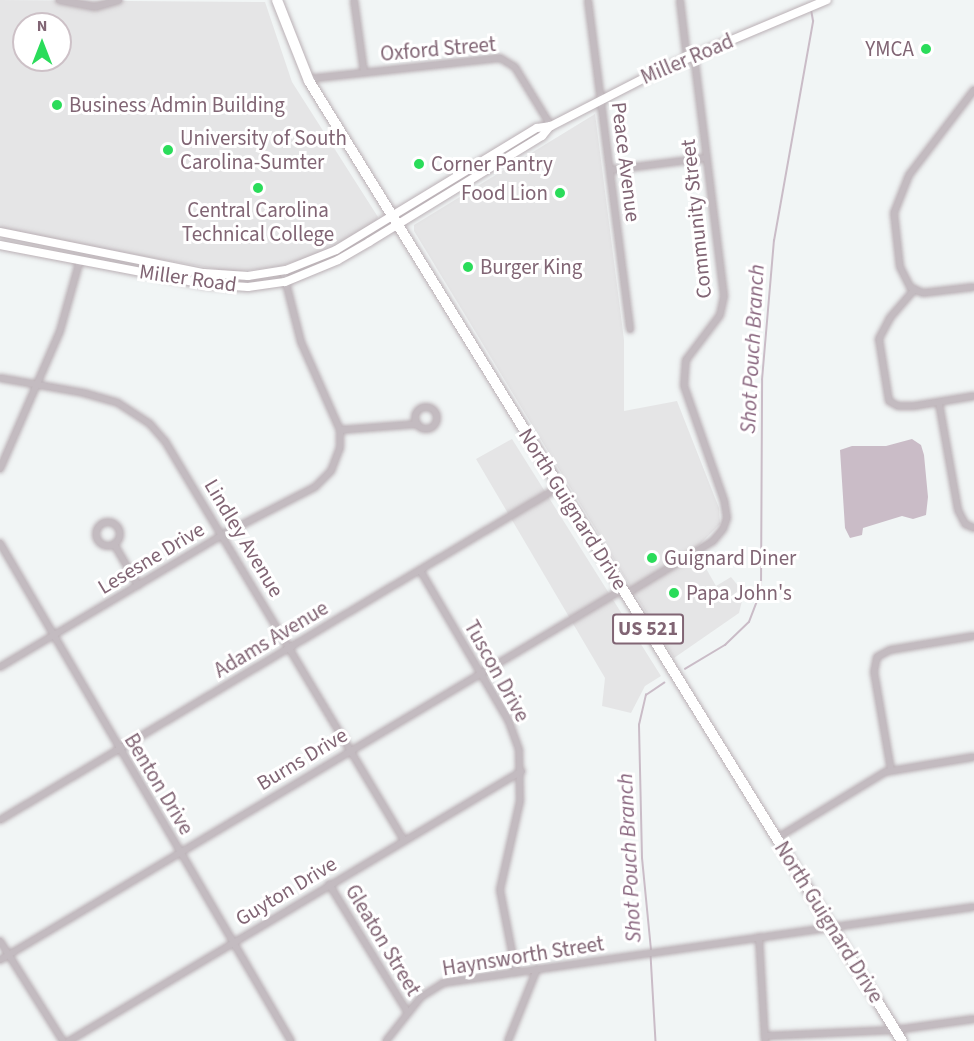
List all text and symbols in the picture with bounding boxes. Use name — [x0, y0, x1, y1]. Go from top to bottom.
north arrow — [12, 12, 72, 72]
text: N — [37, 15, 47, 37]
street label: Miller Road — [637, 28, 737, 90]
street label: Oxford Street — [379, 31, 497, 67]
place label: YMCA — [865, 36, 914, 62]
marker: YMCA — [919, 42, 933, 56]
place label: Business Admin Building — [69, 92, 285, 118]
marker: Business Admin Building — [50, 98, 64, 112]
street label: Peace Avenue — [606, 101, 646, 223]
place label: University of South Carolina-Sumter — [180, 125, 347, 175]
street label: Community Street — [675, 138, 717, 300]
marker: University of South Carolina-Sumter — [161, 143, 175, 157]
place label: Corner Pantry — [431, 151, 553, 177]
marker: Corner Pantry — [412, 157, 426, 171]
place label: Food Lion — [461, 180, 548, 206]
marker: Central Carolina Technical College — [251, 181, 265, 195]
marker: Food Lion — [553, 186, 567, 200]
place label: Central Carolina Technical College — [182, 197, 334, 247]
place label: Burger King — [480, 254, 582, 280]
street label: Miller Road — [138, 259, 238, 297]
marker: Burger King — [461, 260, 475, 274]
water label: Shot Pouch Branch — [735, 264, 771, 434]
street label: North Guignard Drive — [513, 424, 633, 594]
street label: Lindley Avenue — [199, 474, 289, 602]
street label: Lesesne Drive — [93, 516, 209, 600]
place label: Guignard Diner — [664, 545, 796, 571]
marker: Guignard Diner — [645, 551, 659, 565]
place label: Papa John's — [686, 580, 792, 606]
marker: Papa John's — [667, 586, 681, 600]
street label: Adams Avenue — [209, 595, 333, 683]
road number: US 521 — [612, 612, 684, 646]
street label: Tuscon Drive — [459, 616, 535, 726]
street label: Burns Drive — [252, 722, 352, 796]
street label: Benton Drive — [119, 729, 199, 839]
water label: Shot Pouch Branch — [612, 773, 648, 943]
street label: North Guignard Drive — [769, 837, 889, 1007]
street label: Guyton Drive — [231, 851, 341, 931]
street label: Gleaton Street — [340, 880, 426, 1000]
street label: Haynsworth Street — [440, 931, 606, 981]

